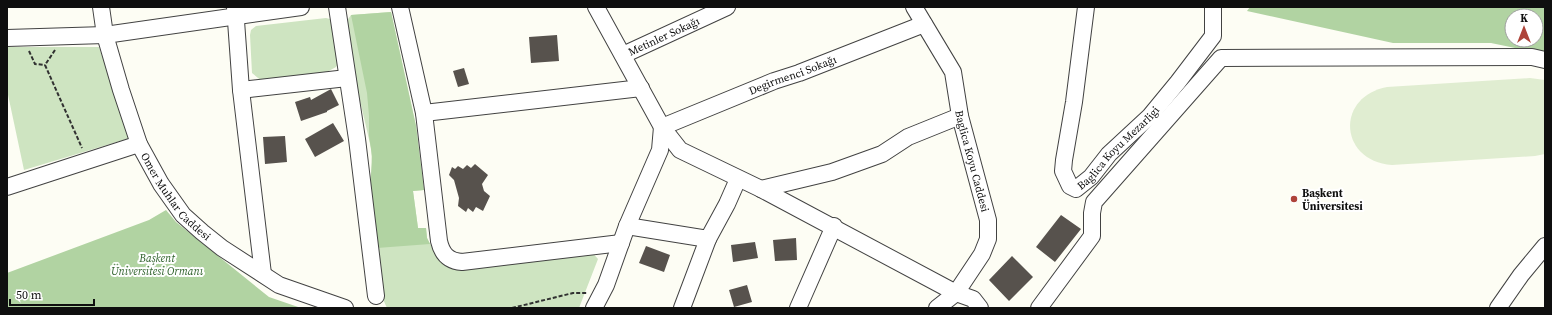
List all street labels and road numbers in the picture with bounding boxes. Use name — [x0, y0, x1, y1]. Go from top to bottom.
street label: Metinler Sokağı — [626, 14, 702, 60]
street label: Degirmenci Sokağı — [746, 52, 839, 99]
street label: Baglica Koyu Mezarligi — [1074, 103, 1163, 193]
street label: Baglica Koyu Caddesi — [951, 109, 992, 214]
street label: Omer Muhlar Caddesi — [137, 150, 214, 244]

